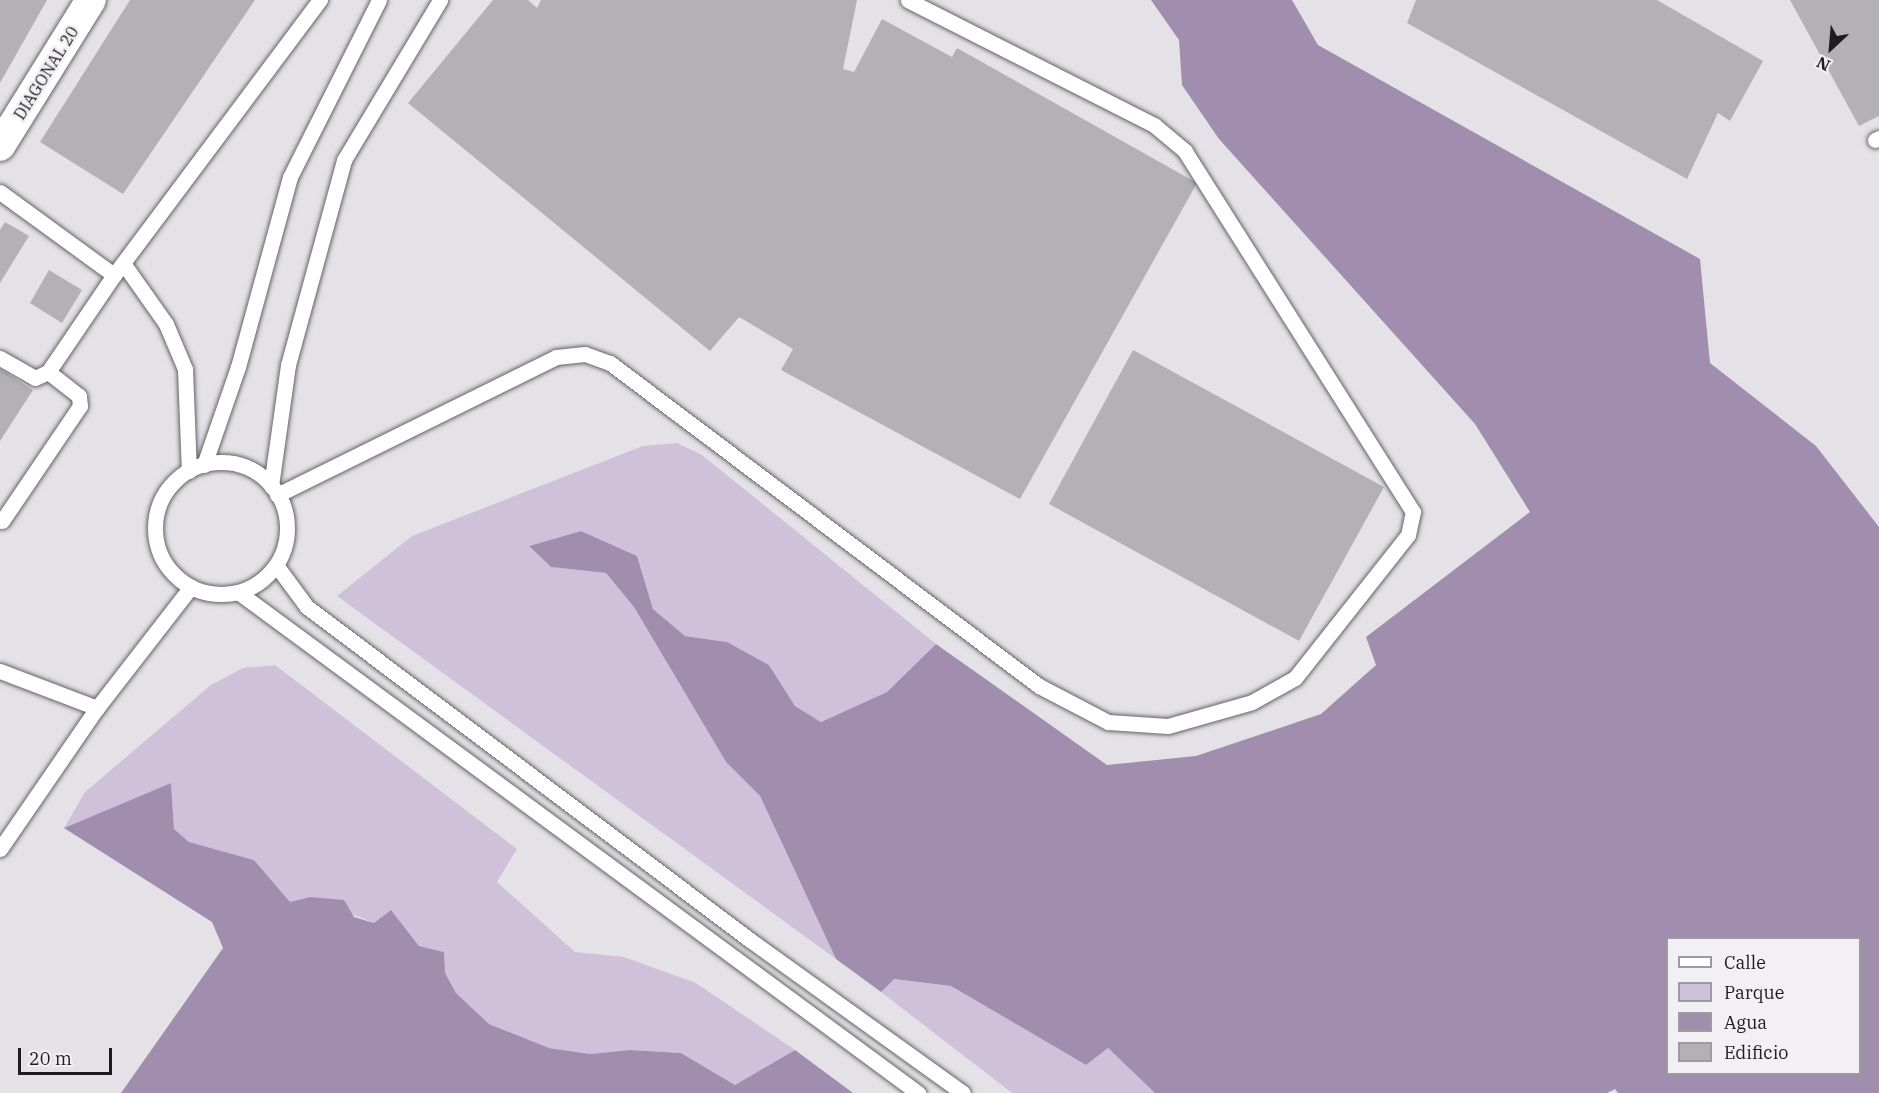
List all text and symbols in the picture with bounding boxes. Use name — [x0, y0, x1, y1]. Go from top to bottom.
north arrow — [1801, 18, 1861, 78]
street label: DIAGONAL 20 — [10, 23, 82, 123]
text: N — [1813, 52, 1833, 76]
legend — [1666, 937, 1861, 1075]
text: Calle — [1724, 951, 1766, 974]
text: Parque — [1724, 981, 1784, 1004]
text: Agua — [1724, 1011, 1767, 1034]
scale bar — [21, 1036, 116, 1074]
text: Edificio — [1724, 1041, 1788, 1064]
text: 20 m — [29, 1047, 72, 1070]

